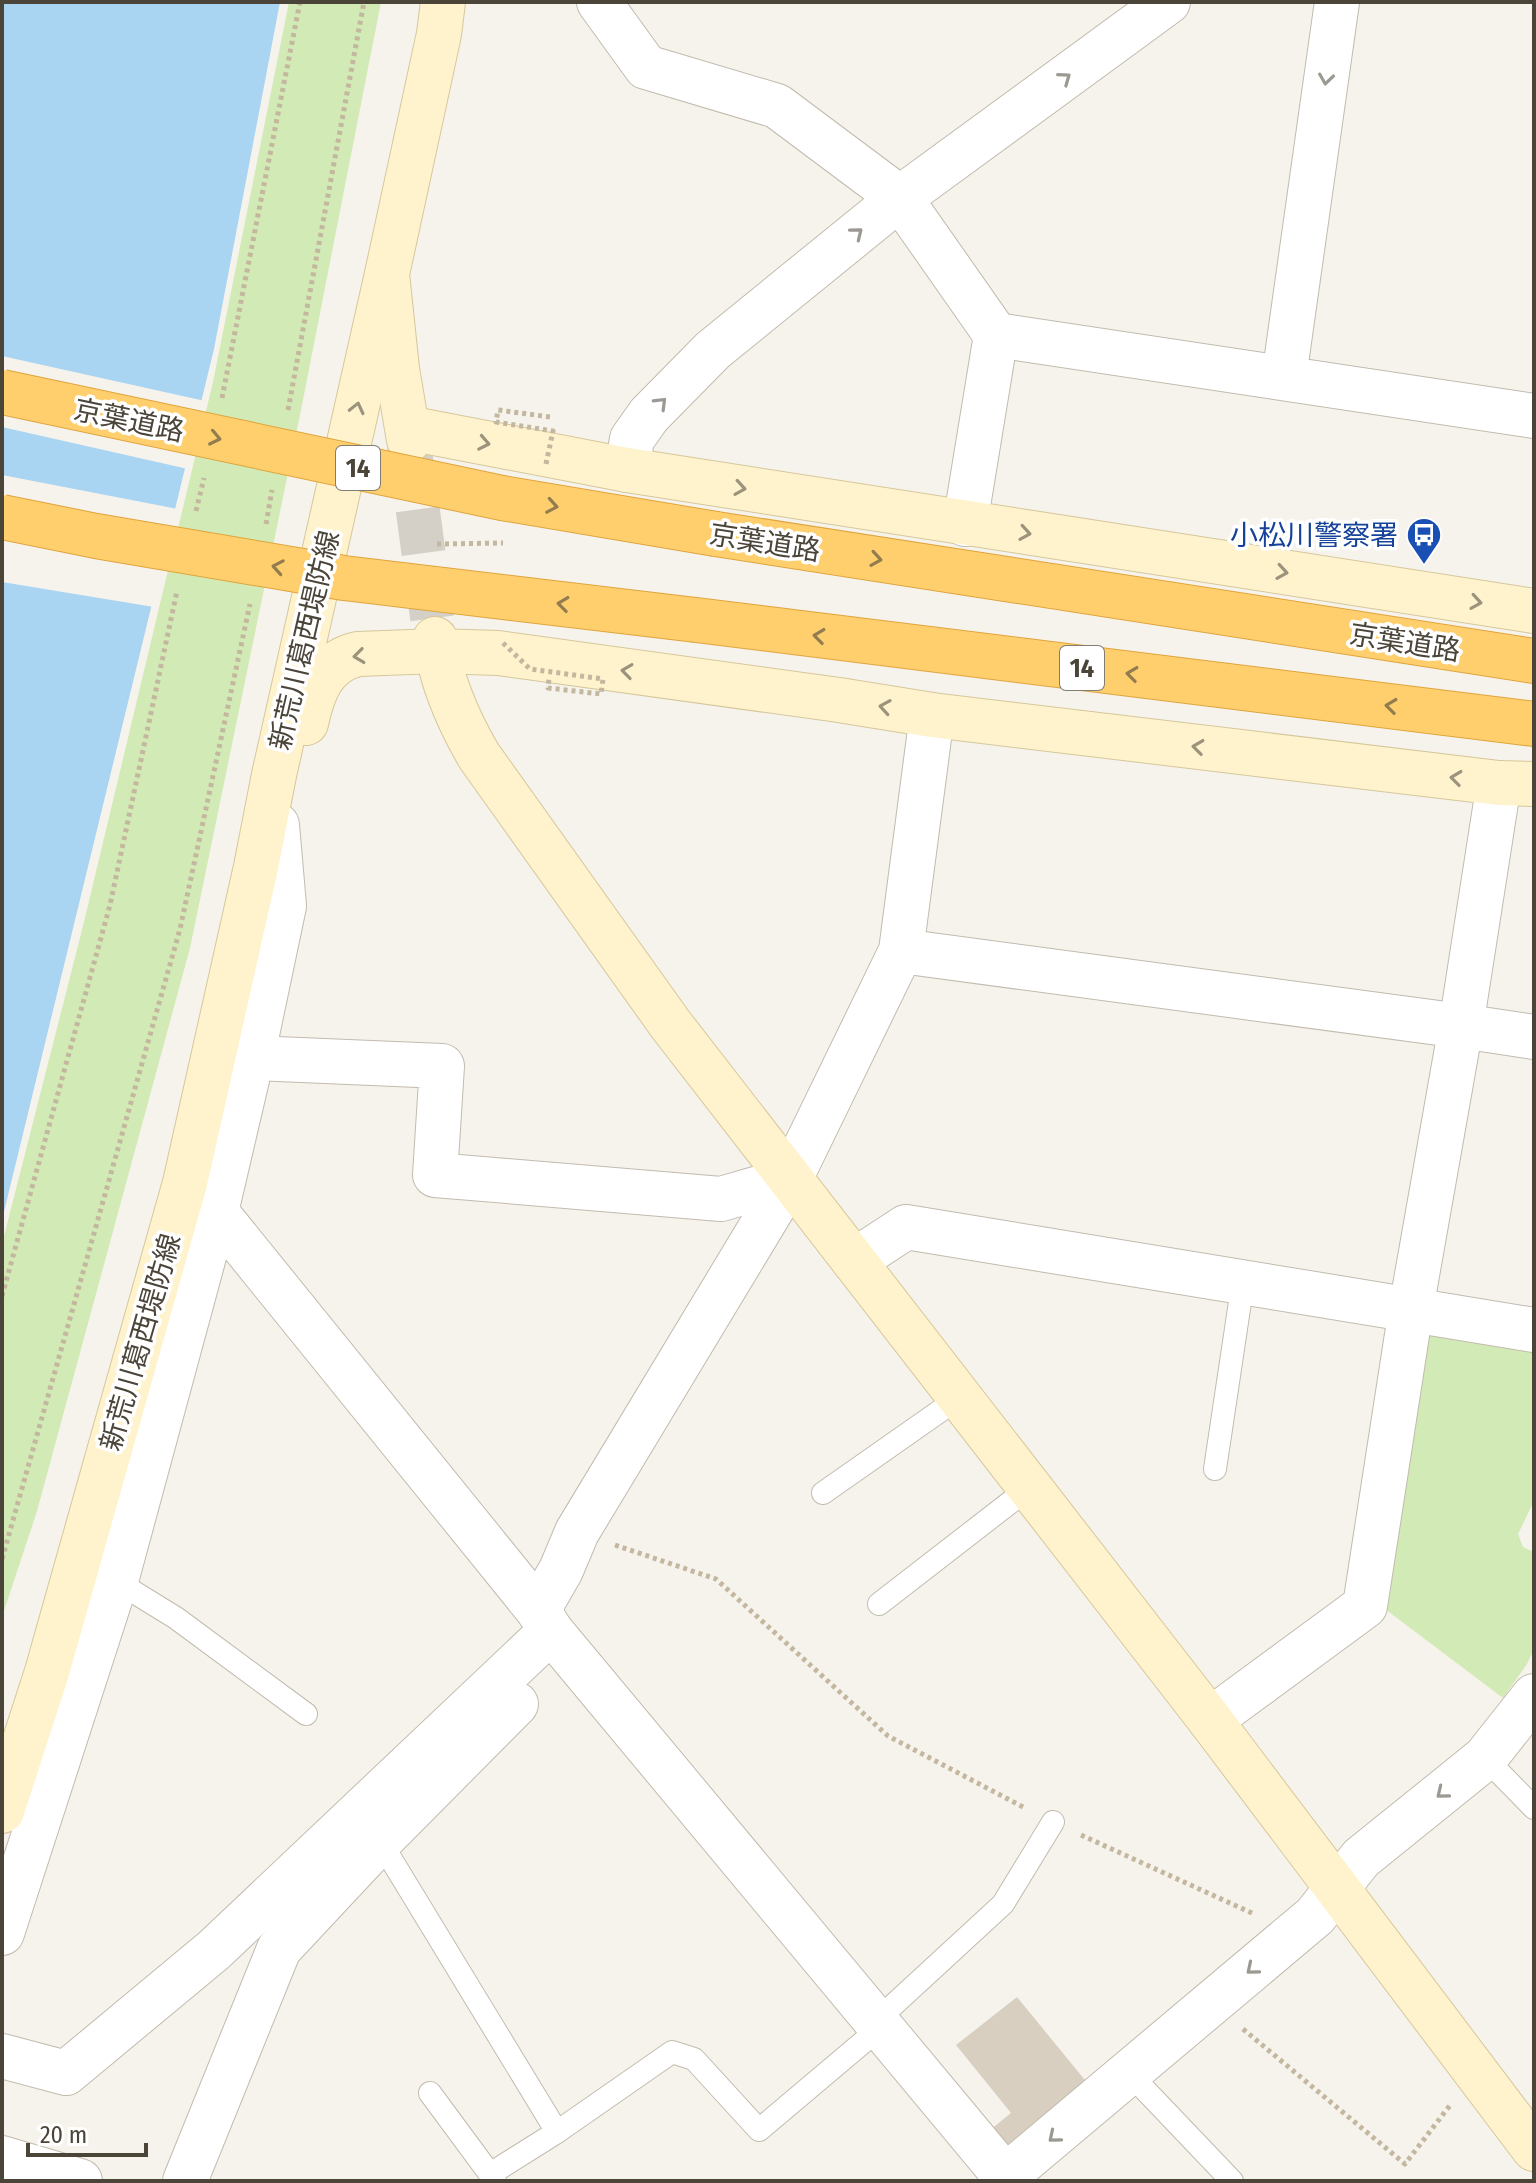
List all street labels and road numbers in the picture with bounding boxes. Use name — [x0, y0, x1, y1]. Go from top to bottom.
street label: 京葉道路 — [71, 393, 187, 448]
road number: 14 — [336, 446, 380, 490]
street label: 京葉道路 — [707, 517, 823, 568]
street label: 新荒川葛西堤防線 — [263, 527, 346, 753]
street label: 京葉道路 — [1347, 617, 1463, 668]
road number: 14 — [1060, 646, 1104, 690]
street label: 新荒川葛西堤防線 — [94, 1230, 187, 1454]

